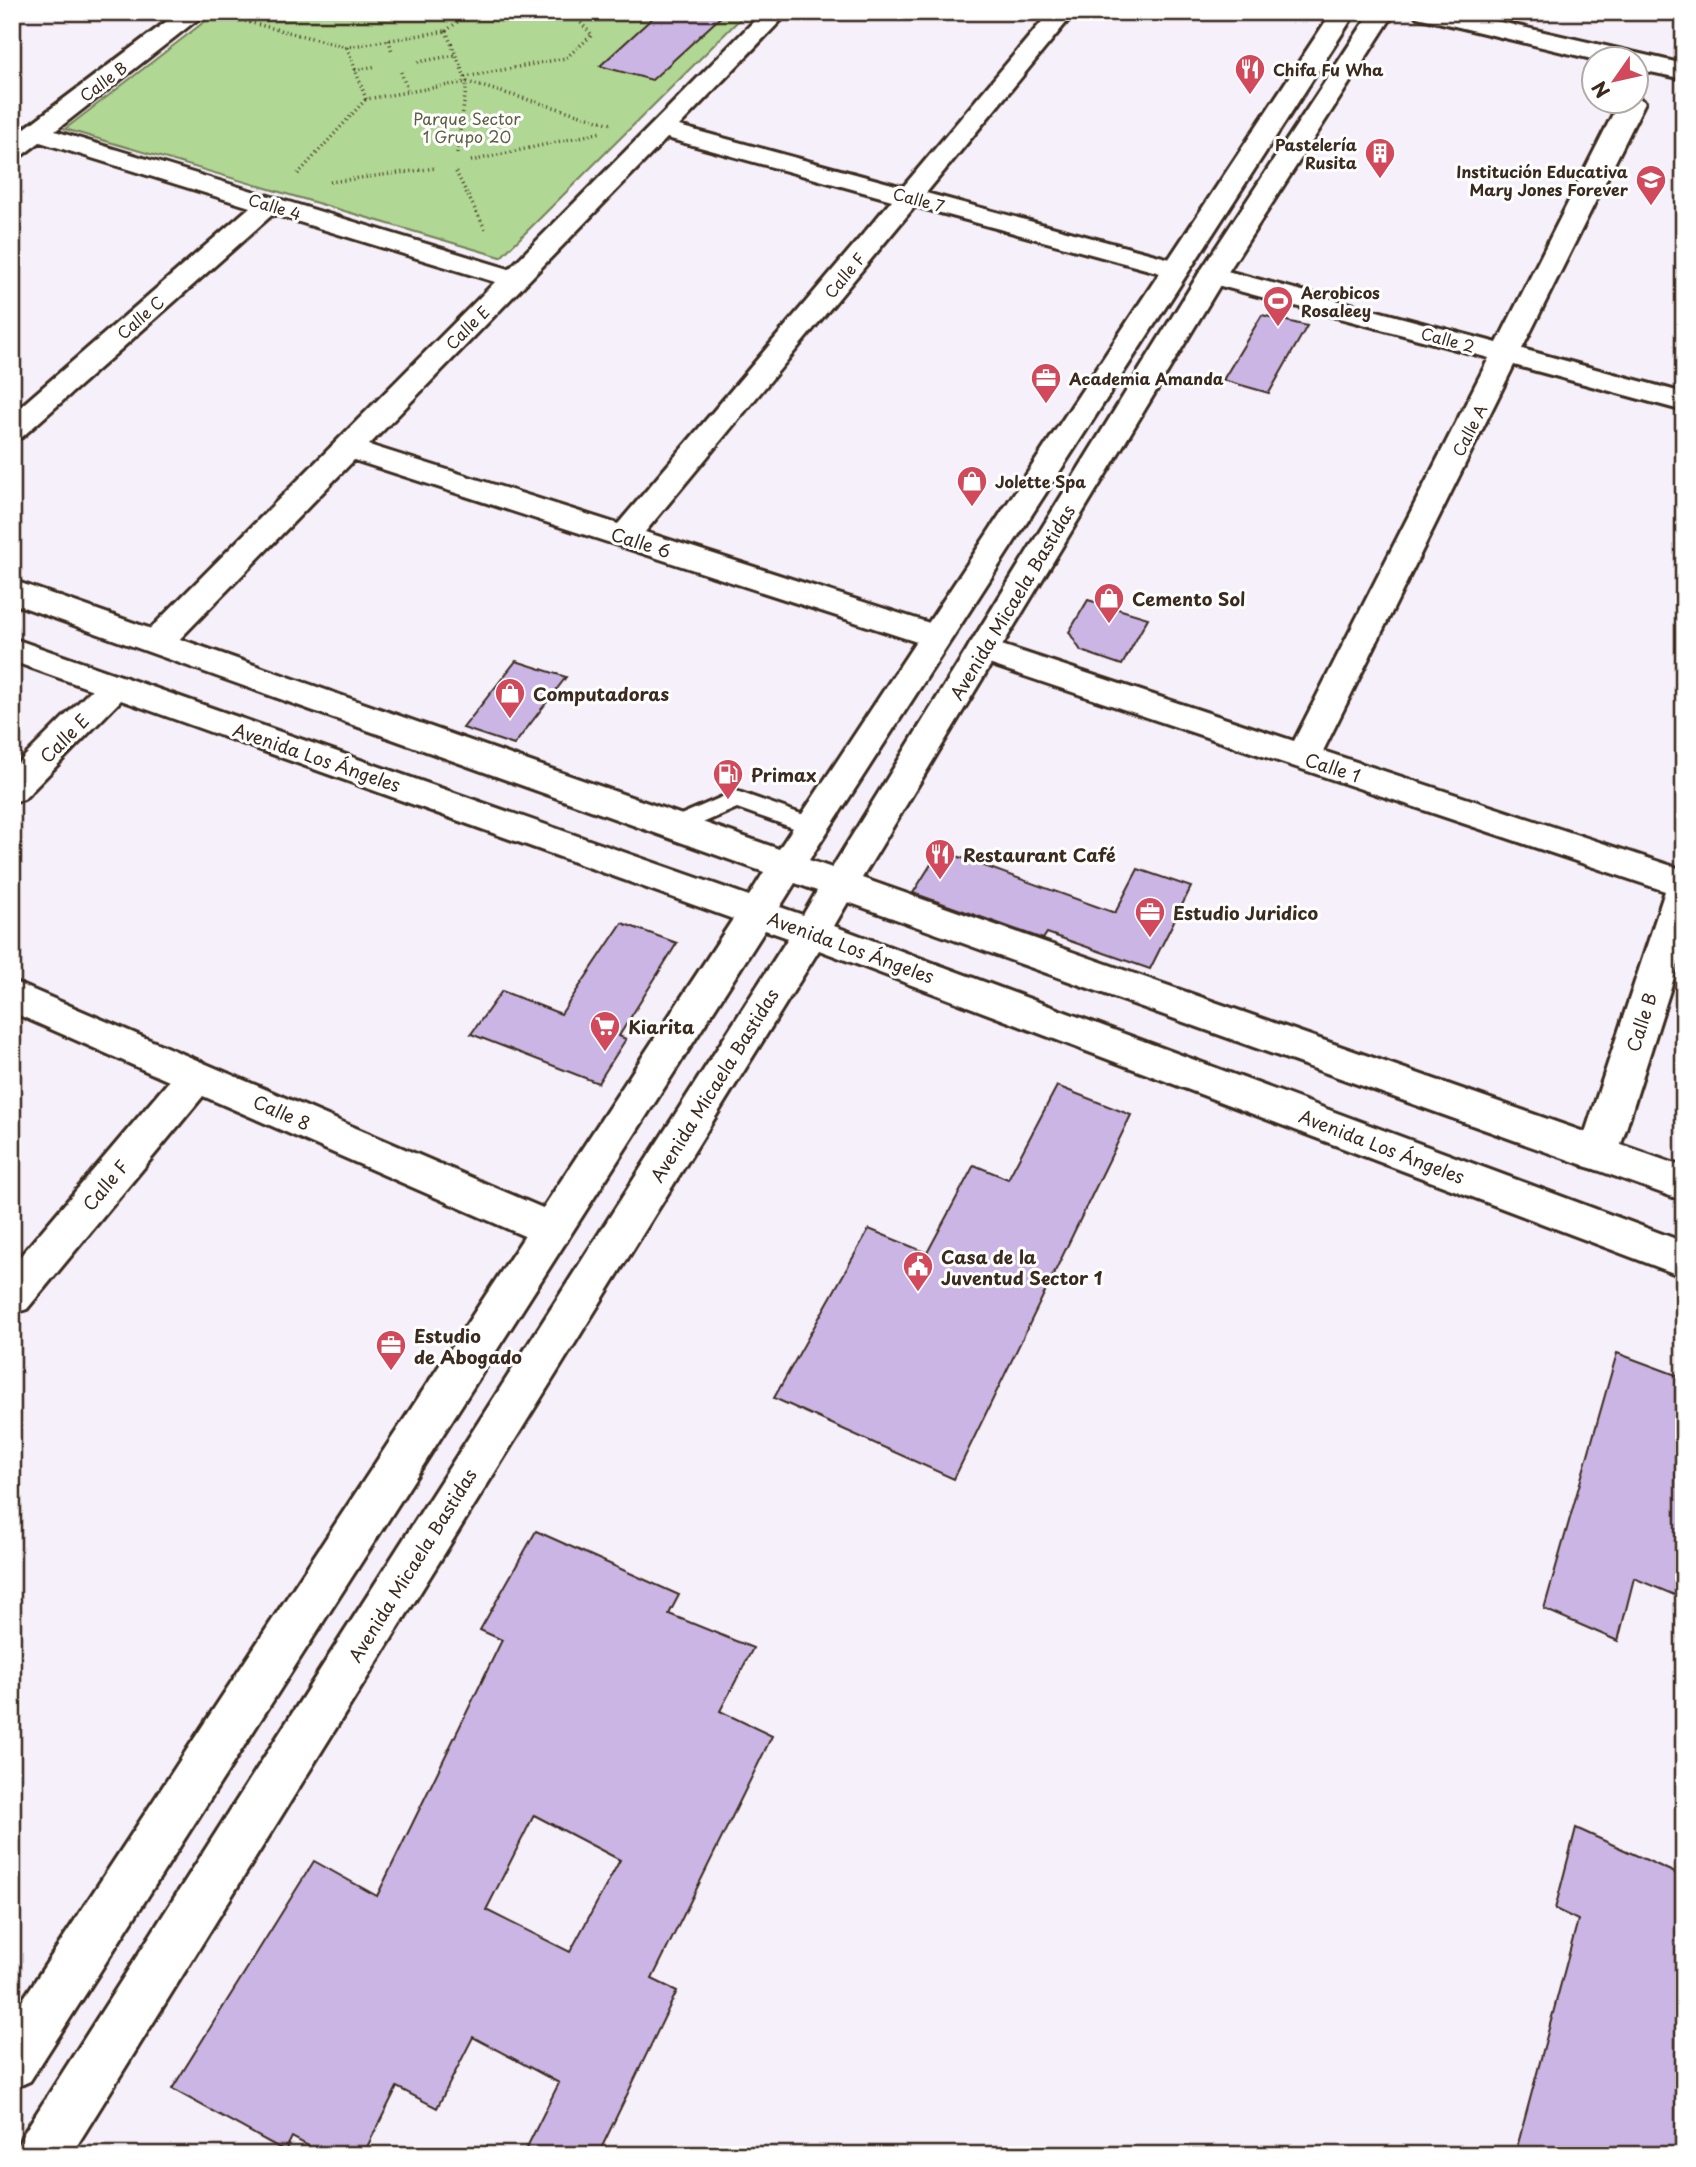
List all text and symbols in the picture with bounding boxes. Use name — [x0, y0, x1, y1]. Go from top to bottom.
north arrow — [1580, 46, 1650, 116]
restaurant icon: Chifa Fu Wha — [1233, 52, 1267, 96]
street label: Calle B — [74, 55, 132, 107]
place label: Chifa Fu Wha — [1273, 57, 1384, 81]
text: N — [1584, 76, 1616, 104]
park label: Parque Sector 1 Grupo 20 — [413, 106, 521, 148]
place label: Pastelería Rusita — [1275, 132, 1357, 174]
building icon: Pastelería Rusita — [1363, 136, 1397, 180]
place label: Institución Educativa Mary Jones Forever — [1456, 159, 1629, 201]
school or university icon: Institución Educativa Mary Jones Forever — [1634, 163, 1668, 207]
street label: Calle 7 — [890, 181, 948, 217]
street label: Calle 4 — [246, 187, 304, 225]
street label: Calle F — [818, 247, 870, 303]
place label: Aerobicos Rosaleey — [1300, 280, 1380, 322]
sports icon: Aerobicos Rosaleey — [1261, 284, 1295, 328]
street label: Calle C — [111, 290, 169, 344]
street label: Calle E — [440, 300, 494, 354]
street label: Calle 2 — [1418, 320, 1478, 358]
office icon: Academia Amanda — [1029, 361, 1063, 405]
place label: Academia Amanda — [1068, 366, 1224, 390]
street label: Calle A — [1446, 400, 1492, 460]
shop icon: Jolette Spa — [955, 464, 989, 508]
place label: Jolette Spa — [995, 469, 1086, 493]
street label: Avenida Micaela Bastidas — [943, 499, 1081, 705]
street label: Calle 6 — [608, 520, 674, 564]
shop icon: Cemento Sol — [1092, 581, 1126, 625]
place label: Cemento Sol — [1132, 585, 1245, 612]
shop icon: Computadoras — [493, 676, 527, 720]
place label: Computadoras — [533, 680, 669, 707]
street label: Calle E — [33, 707, 95, 769]
street label: Avenida Los Ángeles — [230, 716, 404, 798]
street label: Calle 1 — [1302, 745, 1364, 789]
fuel station icon: Primax — [711, 757, 745, 801]
place label: Primax — [751, 761, 816, 788]
restaurant icon: Restaurant Café — [923, 837, 957, 881]
place label: Restaurant Café — [963, 841, 1116, 868]
office icon: Estudio Juridico — [1133, 895, 1167, 939]
place label: Estudio Juridico — [1173, 899, 1318, 926]
street label: Avenida Los Ángeles — [764, 904, 938, 990]
street label: Avenida Micaela Bastidas — [643, 983, 785, 1187]
street label: Calle B — [1619, 989, 1663, 1055]
supermarket icon: Kiarita — [588, 1009, 622, 1053]
place label: Kiarita — [628, 1013, 695, 1040]
street label: Calle 8 — [249, 1087, 315, 1137]
street label: Avenida Los Ángeles — [1295, 1102, 1469, 1190]
street label: Calle F — [76, 1154, 134, 1216]
place label: Casa de la Juventud Sector 1 — [941, 1243, 1103, 1291]
public building icon: Casa de la Juventud Sector 1 — [901, 1249, 935, 1293]
place label: Estudio de Abogado — [414, 1322, 522, 1370]
office icon: Estudio de Abogado — [374, 1328, 408, 1372]
street label: Avenida Micaela Bastidas — [341, 1463, 483, 1667]

